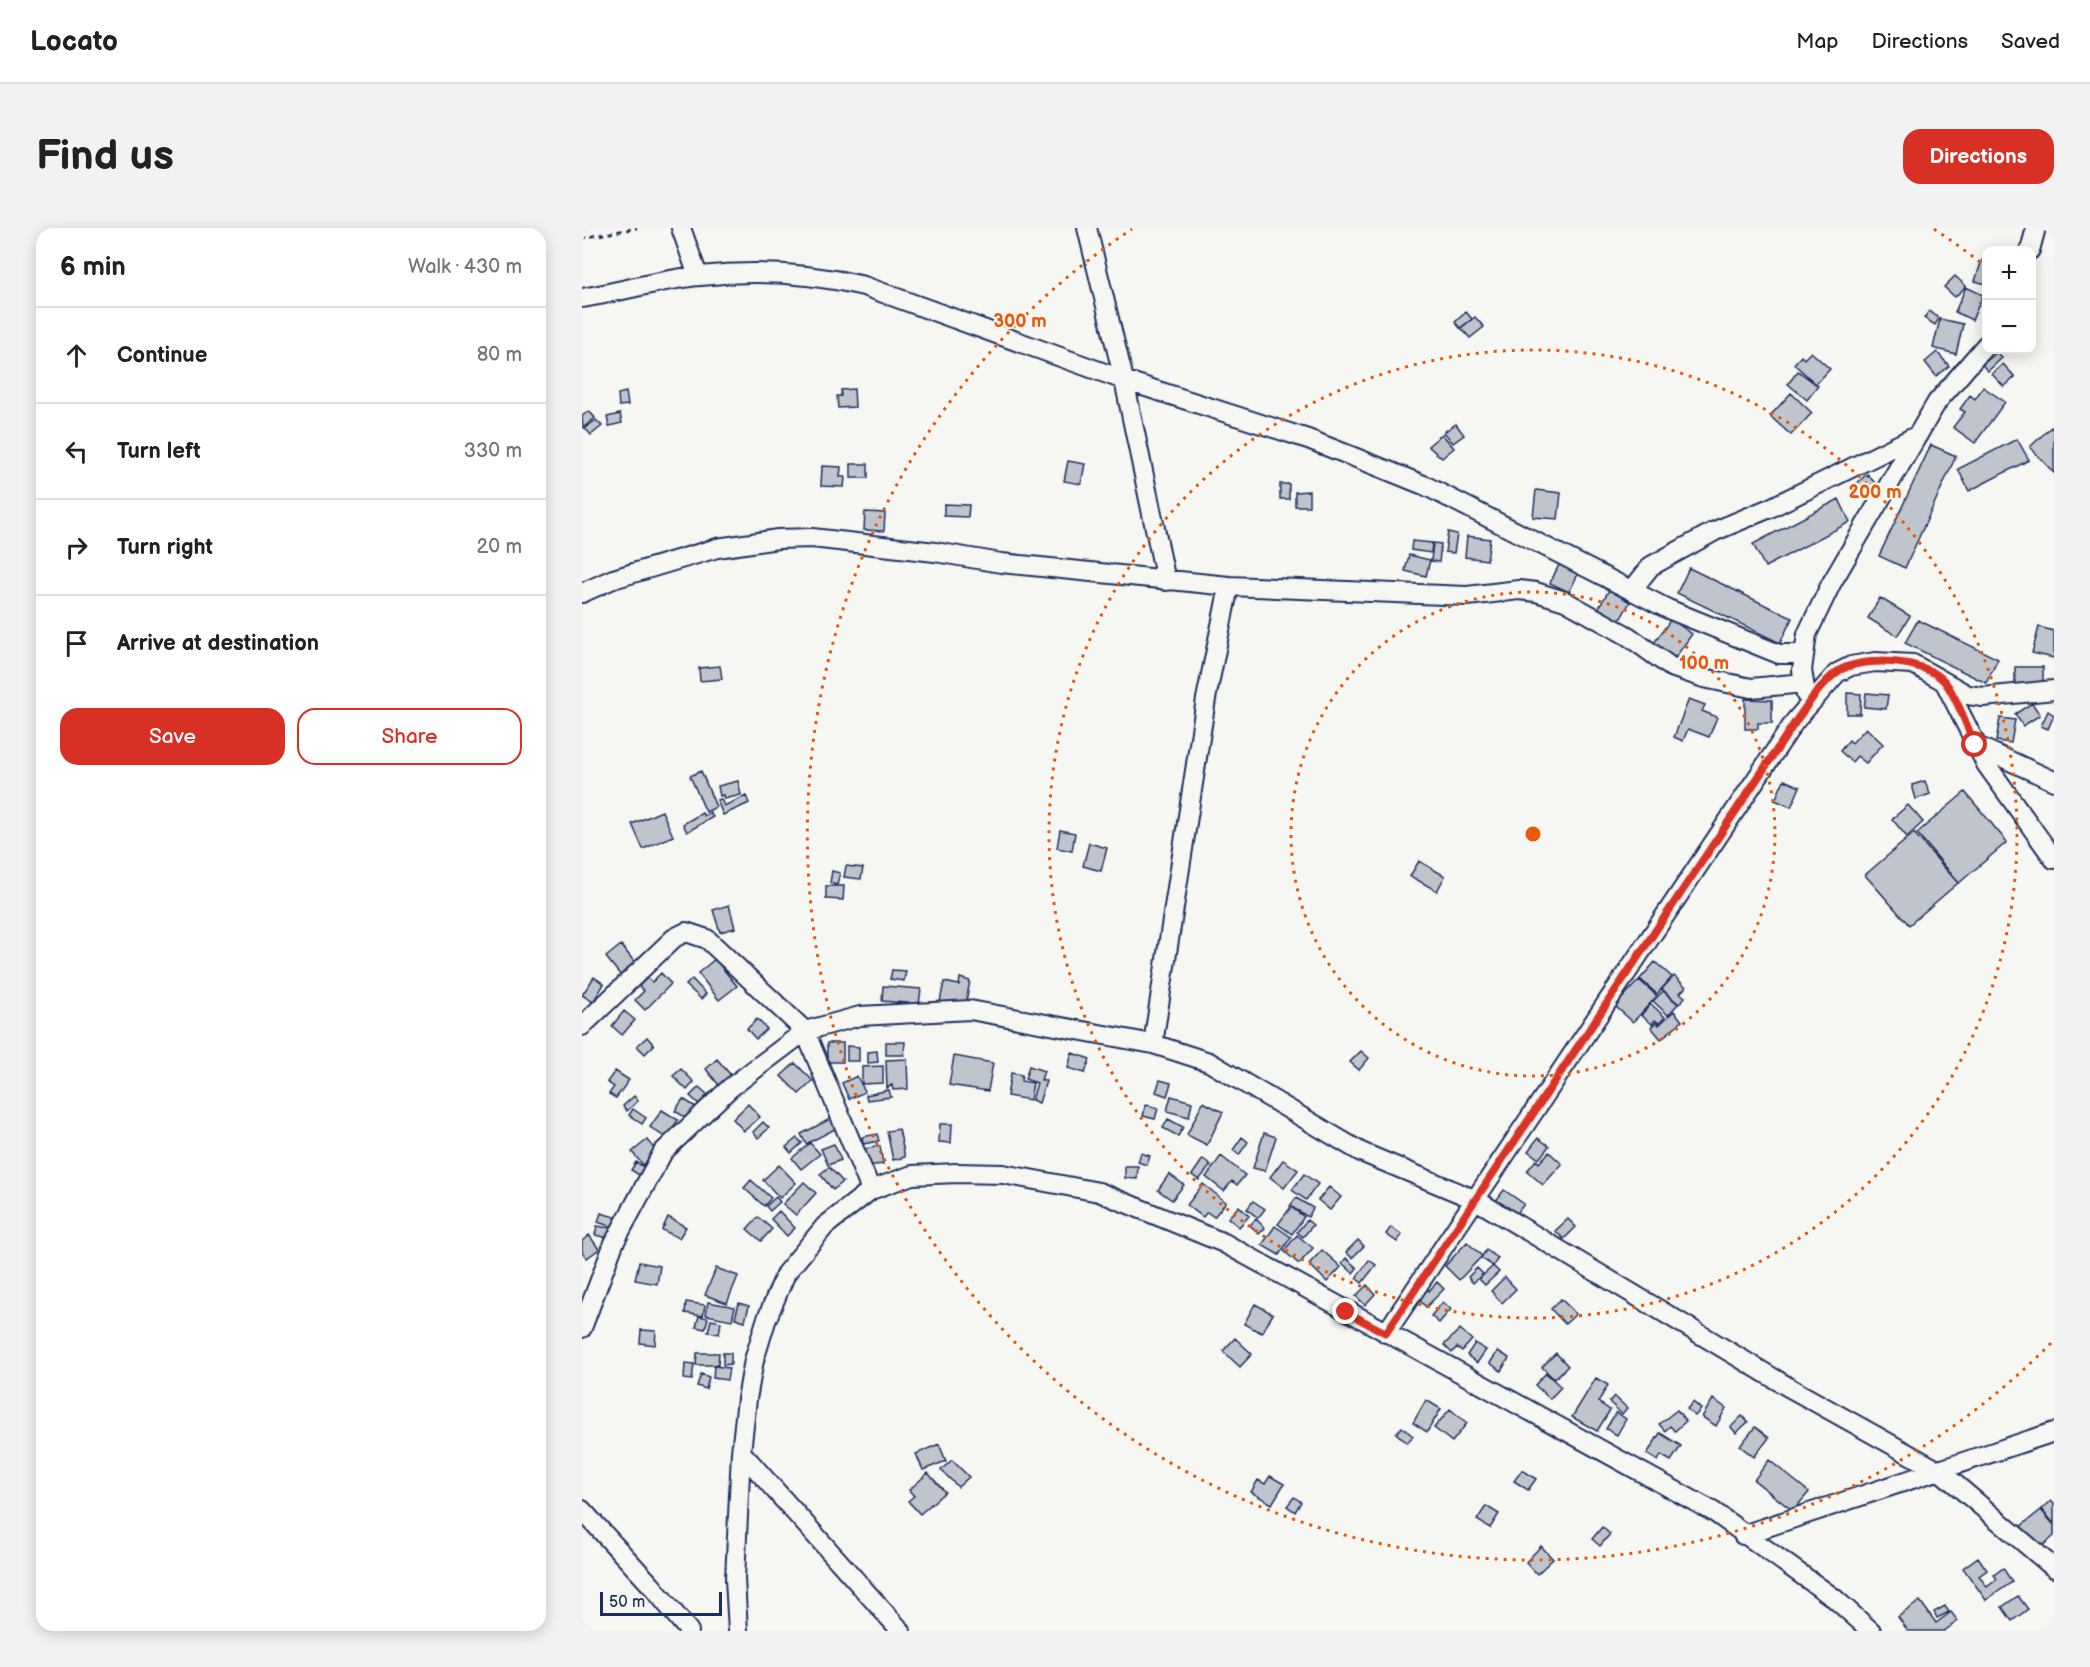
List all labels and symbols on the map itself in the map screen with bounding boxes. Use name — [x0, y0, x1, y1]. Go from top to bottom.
text: 300 m — [993, 311, 1047, 332]
text: 200 m — [1848, 482, 1902, 503]
text: 100 m — [1679, 653, 1729, 674]
route start — [1961, 731, 1987, 757]
centre of rings — [1523, 824, 1543, 844]
route end — [1332, 1298, 1358, 1324]
scale bar — [600, 1589, 722, 1616]

